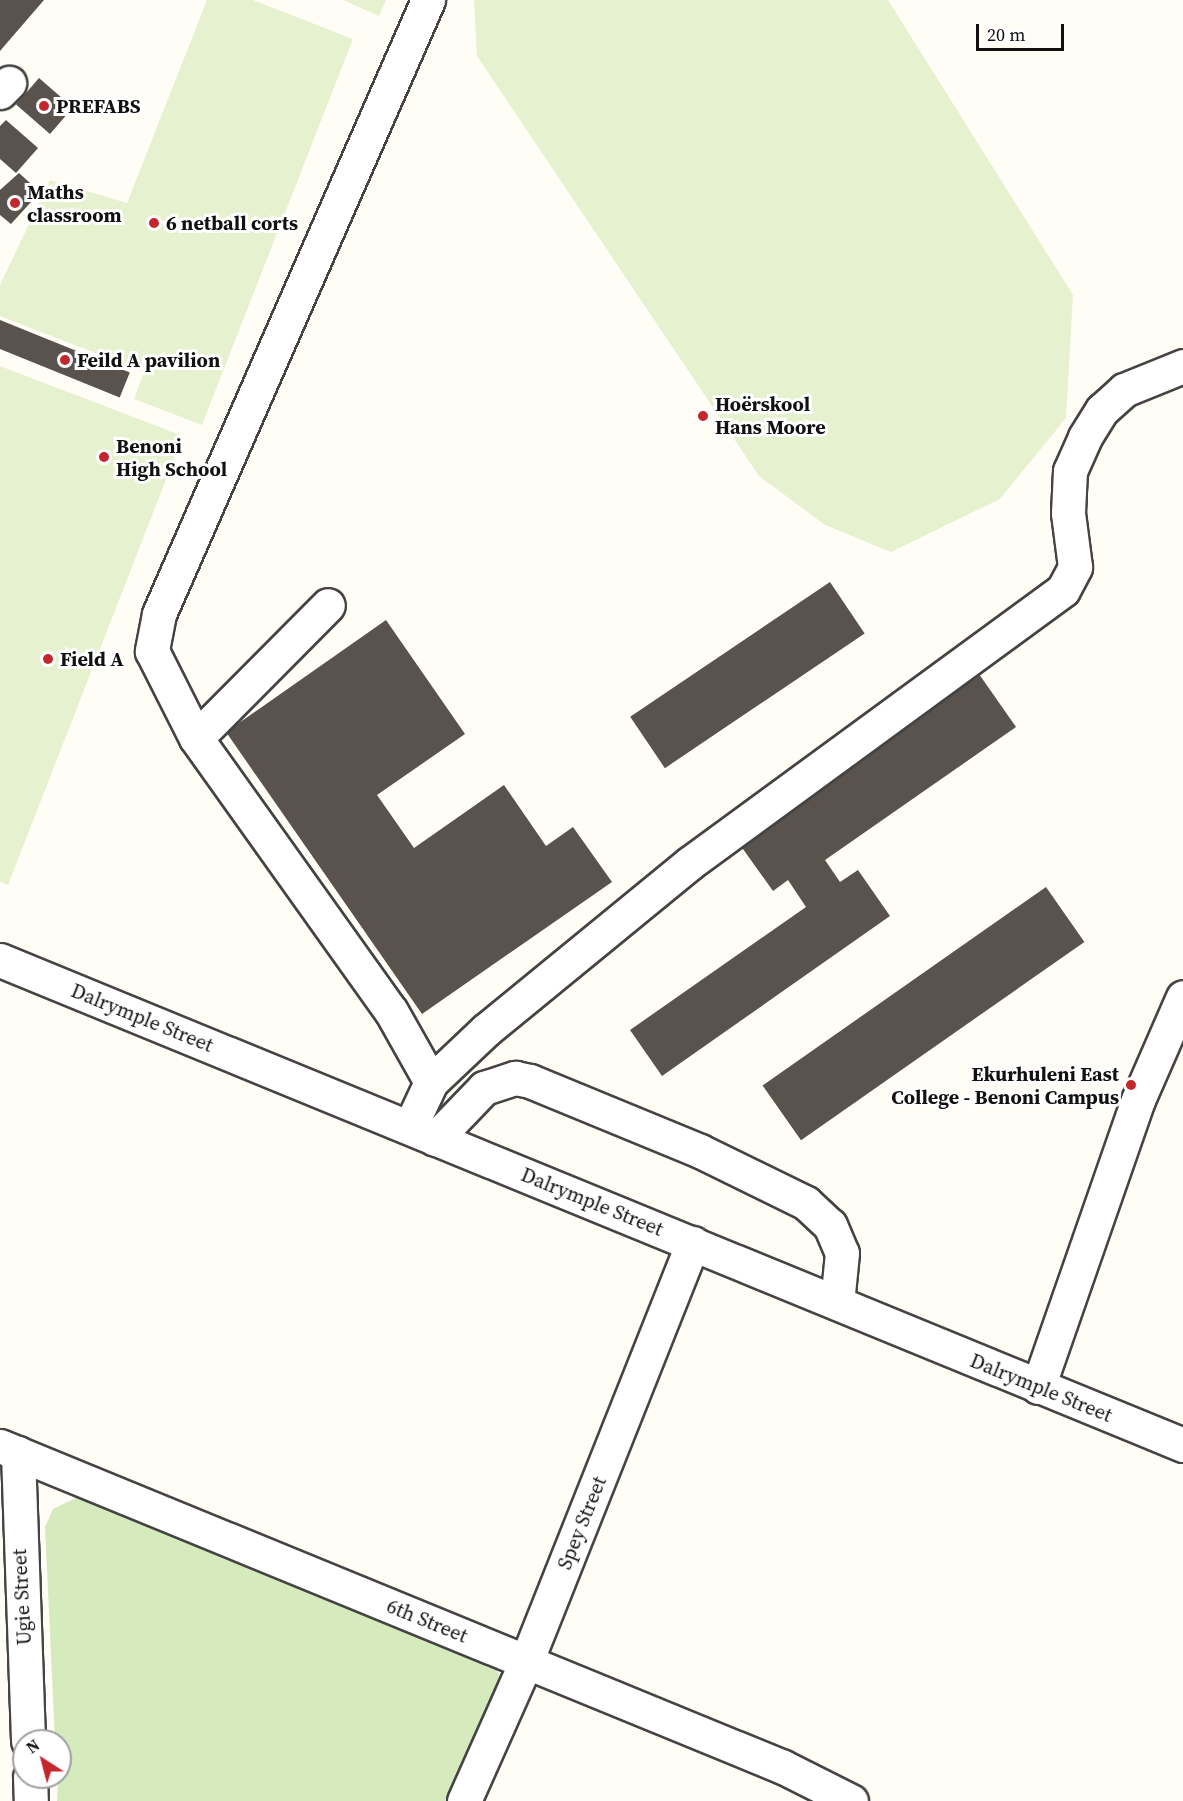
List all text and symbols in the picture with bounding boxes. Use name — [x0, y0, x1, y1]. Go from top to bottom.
scale bar — [979, 12, 1068, 50]
text: 20 m — [987, 22, 1025, 47]
place label: PREFABS — [56, 94, 141, 118]
marker: PREFABS — [37, 99, 51, 113]
place label: Maths classroom — [27, 180, 122, 227]
marker: Maths classroom — [8, 196, 22, 210]
place label: 6 netball corts — [166, 211, 298, 235]
marker: 6 netball corts — [147, 216, 161, 230]
place label: Feild A pavilion — [77, 348, 220, 372]
marker: Feild A pavilion — [58, 353, 72, 367]
place label: Hoërskool Hans Moore — [715, 392, 826, 439]
marker: Hoërskool Hans Moore — [696, 409, 710, 423]
place label: Benoni High School — [116, 434, 227, 481]
marker: Benoni High School — [97, 450, 111, 464]
place label: Field A — [60, 647, 124, 671]
marker: Field A — [41, 652, 55, 666]
street label: Dalrymple Street — [68, 979, 216, 1057]
place label: Ekurhuleni East College - Benoni Campus — [891, 1062, 1119, 1109]
marker: Ekurhuleni East College - Benoni Campus — [1124, 1078, 1138, 1092]
street label: Dalrymple Street — [518, 1163, 666, 1241]
street label: Dalrymple Street — [967, 1349, 1115, 1427]
street label: Spey Street — [552, 1473, 612, 1573]
street label: Ugie Street — [7, 1548, 37, 1646]
street label: 6th Street — [383, 1594, 471, 1648]
north arrow — [12, 1729, 72, 1789]
text: N — [21, 1734, 44, 1758]

